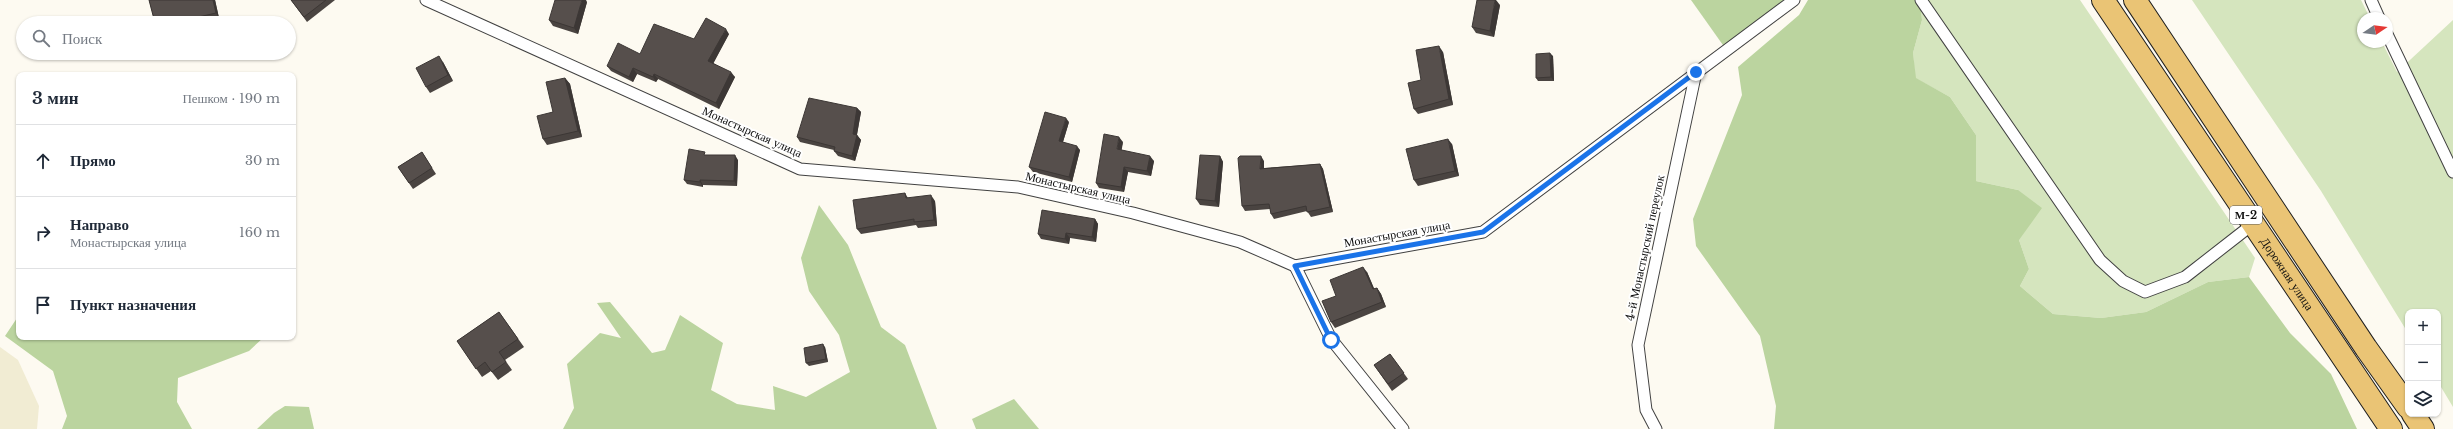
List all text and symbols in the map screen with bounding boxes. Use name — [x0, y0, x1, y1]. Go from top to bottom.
north arrow — [2357, 12, 2393, 48]
search box — [16, 16, 296, 60]
icon: search — [30, 27, 52, 49]
text: Поиск — [62, 29, 102, 48]
route end — [1687, 63, 1705, 81]
text: 3 мин — [32, 88, 79, 109]
text: Пешком · 190 m — [182, 90, 280, 107]
street label: Монастырская улица — [700, 103, 805, 161]
icon: ahead — [32, 150, 54, 172]
text: Прямо — [70, 151, 116, 170]
text: 30 m — [245, 152, 280, 169]
street label: Монастырская улица — [1024, 168, 1133, 207]
street label: 4-й Монастырский переулок — [1622, 173, 1667, 322]
road number: М-2 — [2230, 206, 2262, 224]
text: Направо — [70, 215, 129, 234]
street label: Монастырская улица — [1343, 217, 1452, 250]
icon: right — [32, 222, 54, 244]
text: 160 m — [239, 224, 280, 241]
text: Монастырская улица — [70, 234, 187, 251]
street label: Дорожная улица — [2258, 234, 2318, 314]
icon: arrive — [32, 294, 54, 316]
text: Пункт назначения — [70, 295, 196, 314]
map controls — [2405, 309, 2441, 417]
button: + — [2405, 309, 2441, 345]
route start — [1322, 331, 1340, 349]
button: − — [2405, 345, 2441, 381]
button: layers — [2405, 381, 2441, 417]

